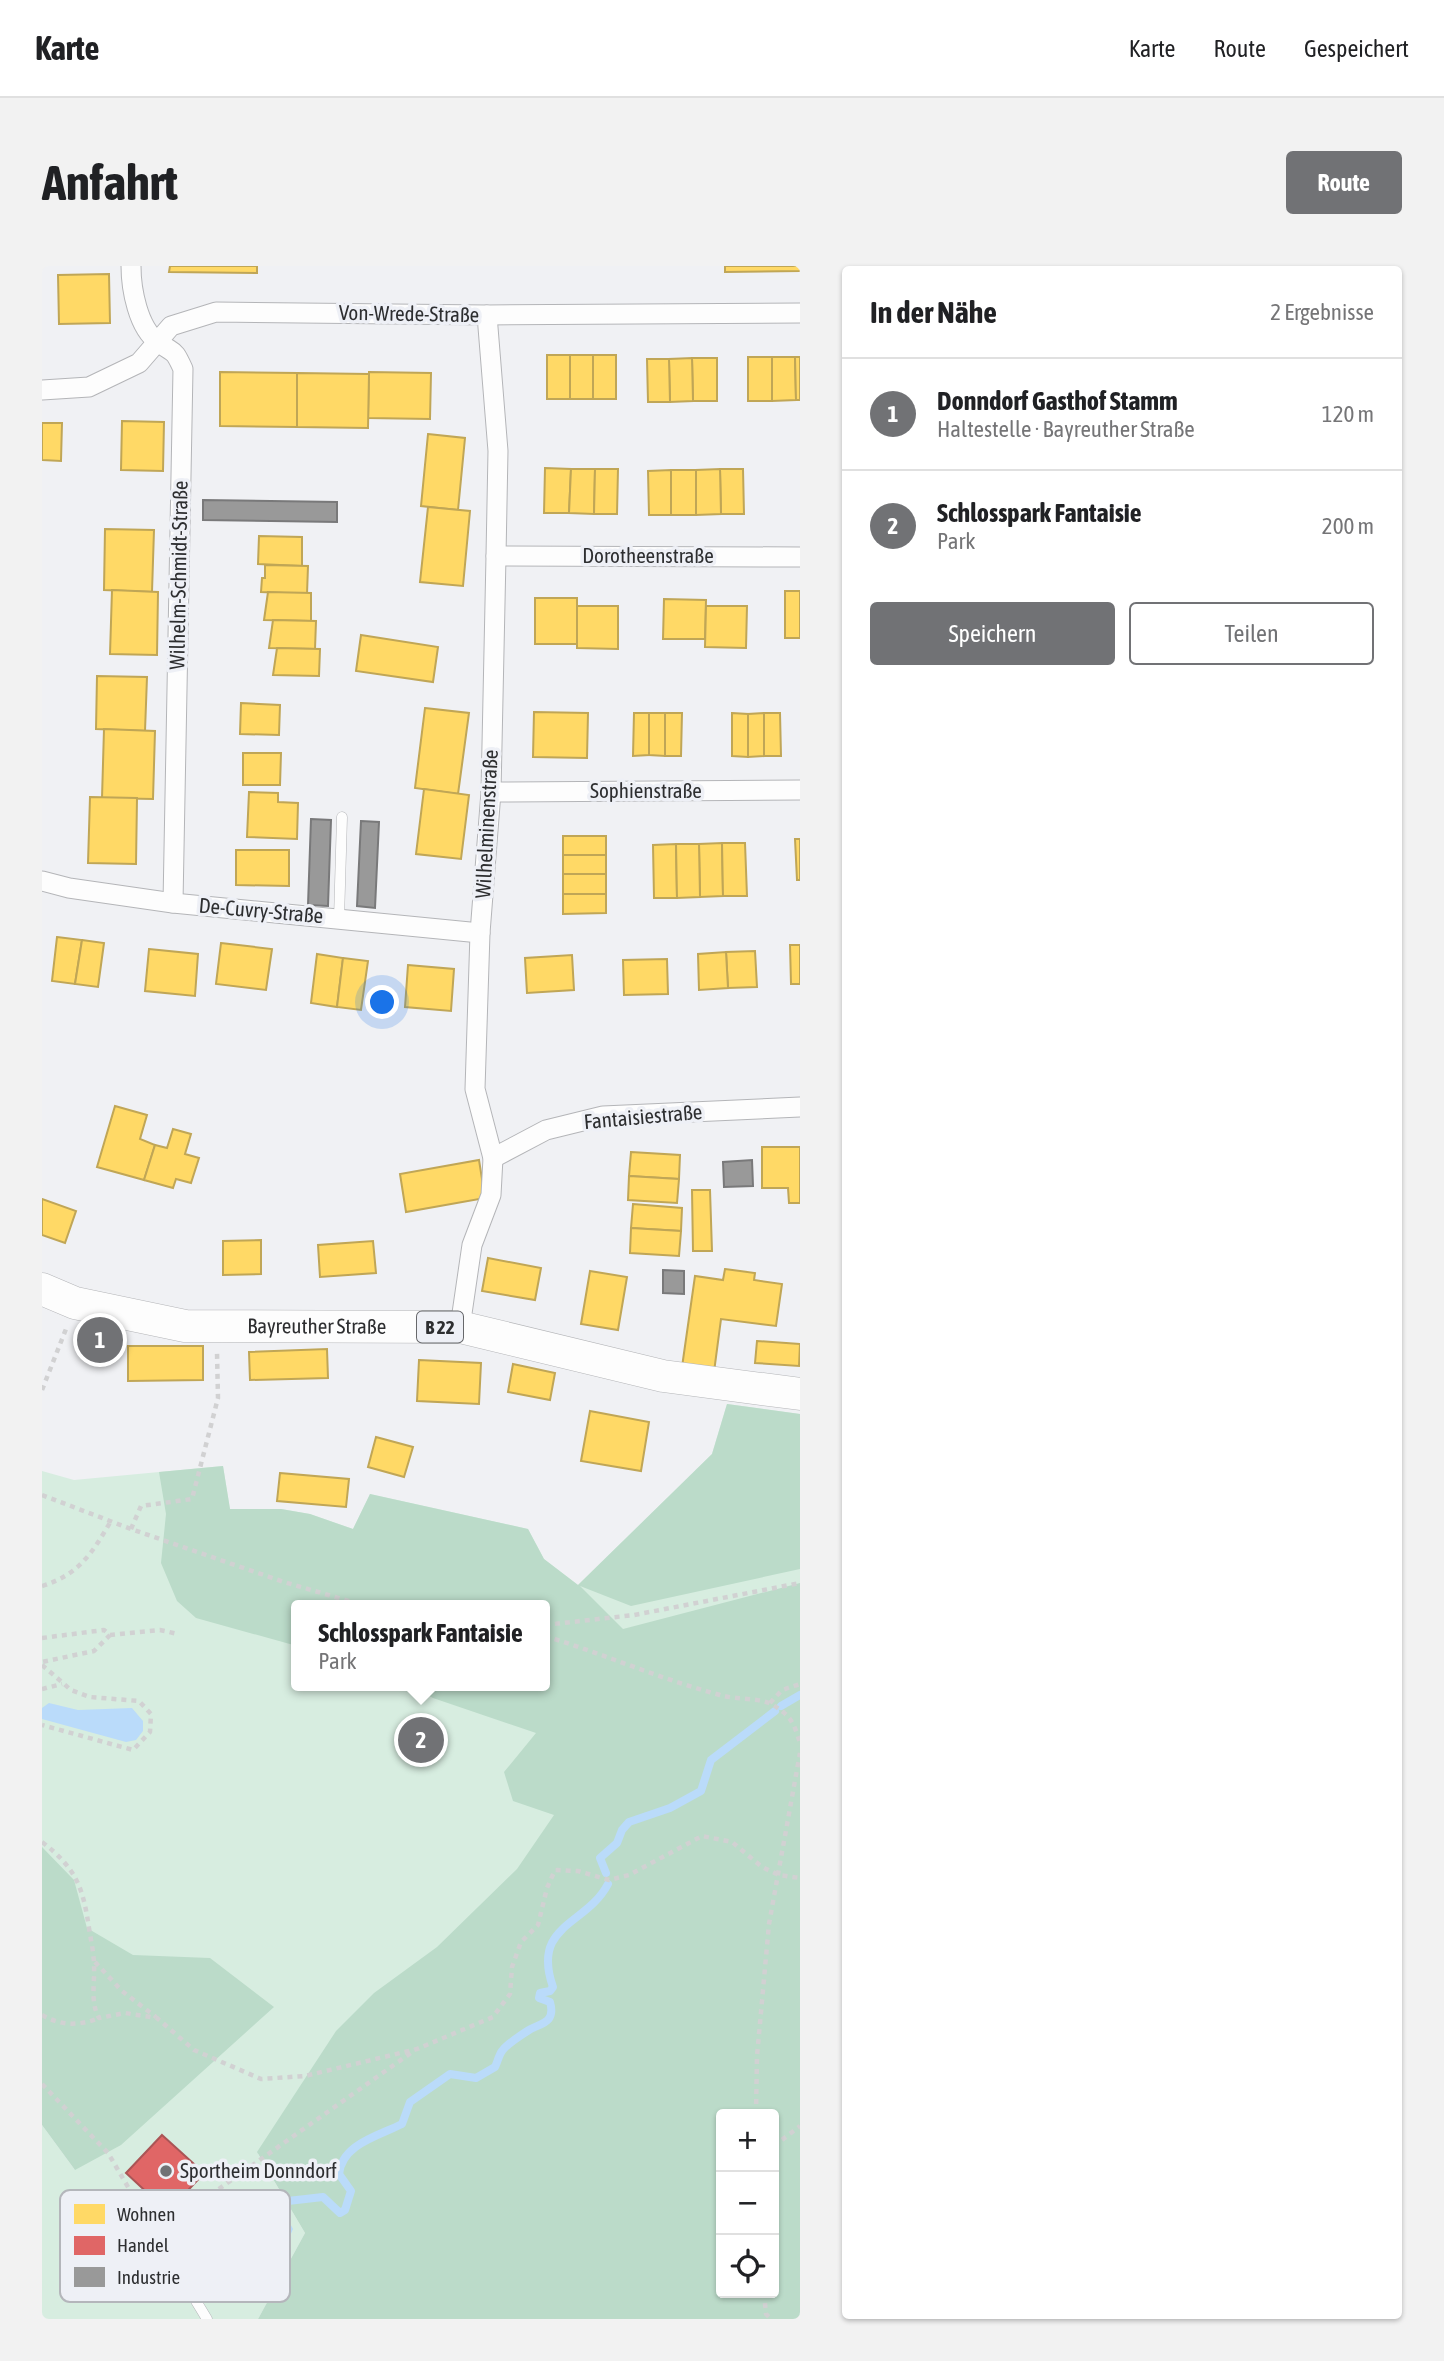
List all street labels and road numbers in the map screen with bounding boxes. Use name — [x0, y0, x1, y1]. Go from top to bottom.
street label: Von-Wrede-Straße — [339, 300, 479, 326]
street label: Wilhelm-Schmidt-Straße — [164, 480, 192, 670]
street label: Dorotheenstraße — [582, 543, 714, 567]
street label: Wilhelminenstraße — [470, 749, 502, 899]
street label: Sophienstraße — [590, 778, 702, 802]
street label: De-Cuvry-Straße — [198, 893, 324, 927]
street label: Fantaisiestraße — [583, 1099, 703, 1133]
road number: B 22 — [417, 1312, 463, 1343]
street label: Bayreuther Straße — [247, 1313, 386, 1338]

